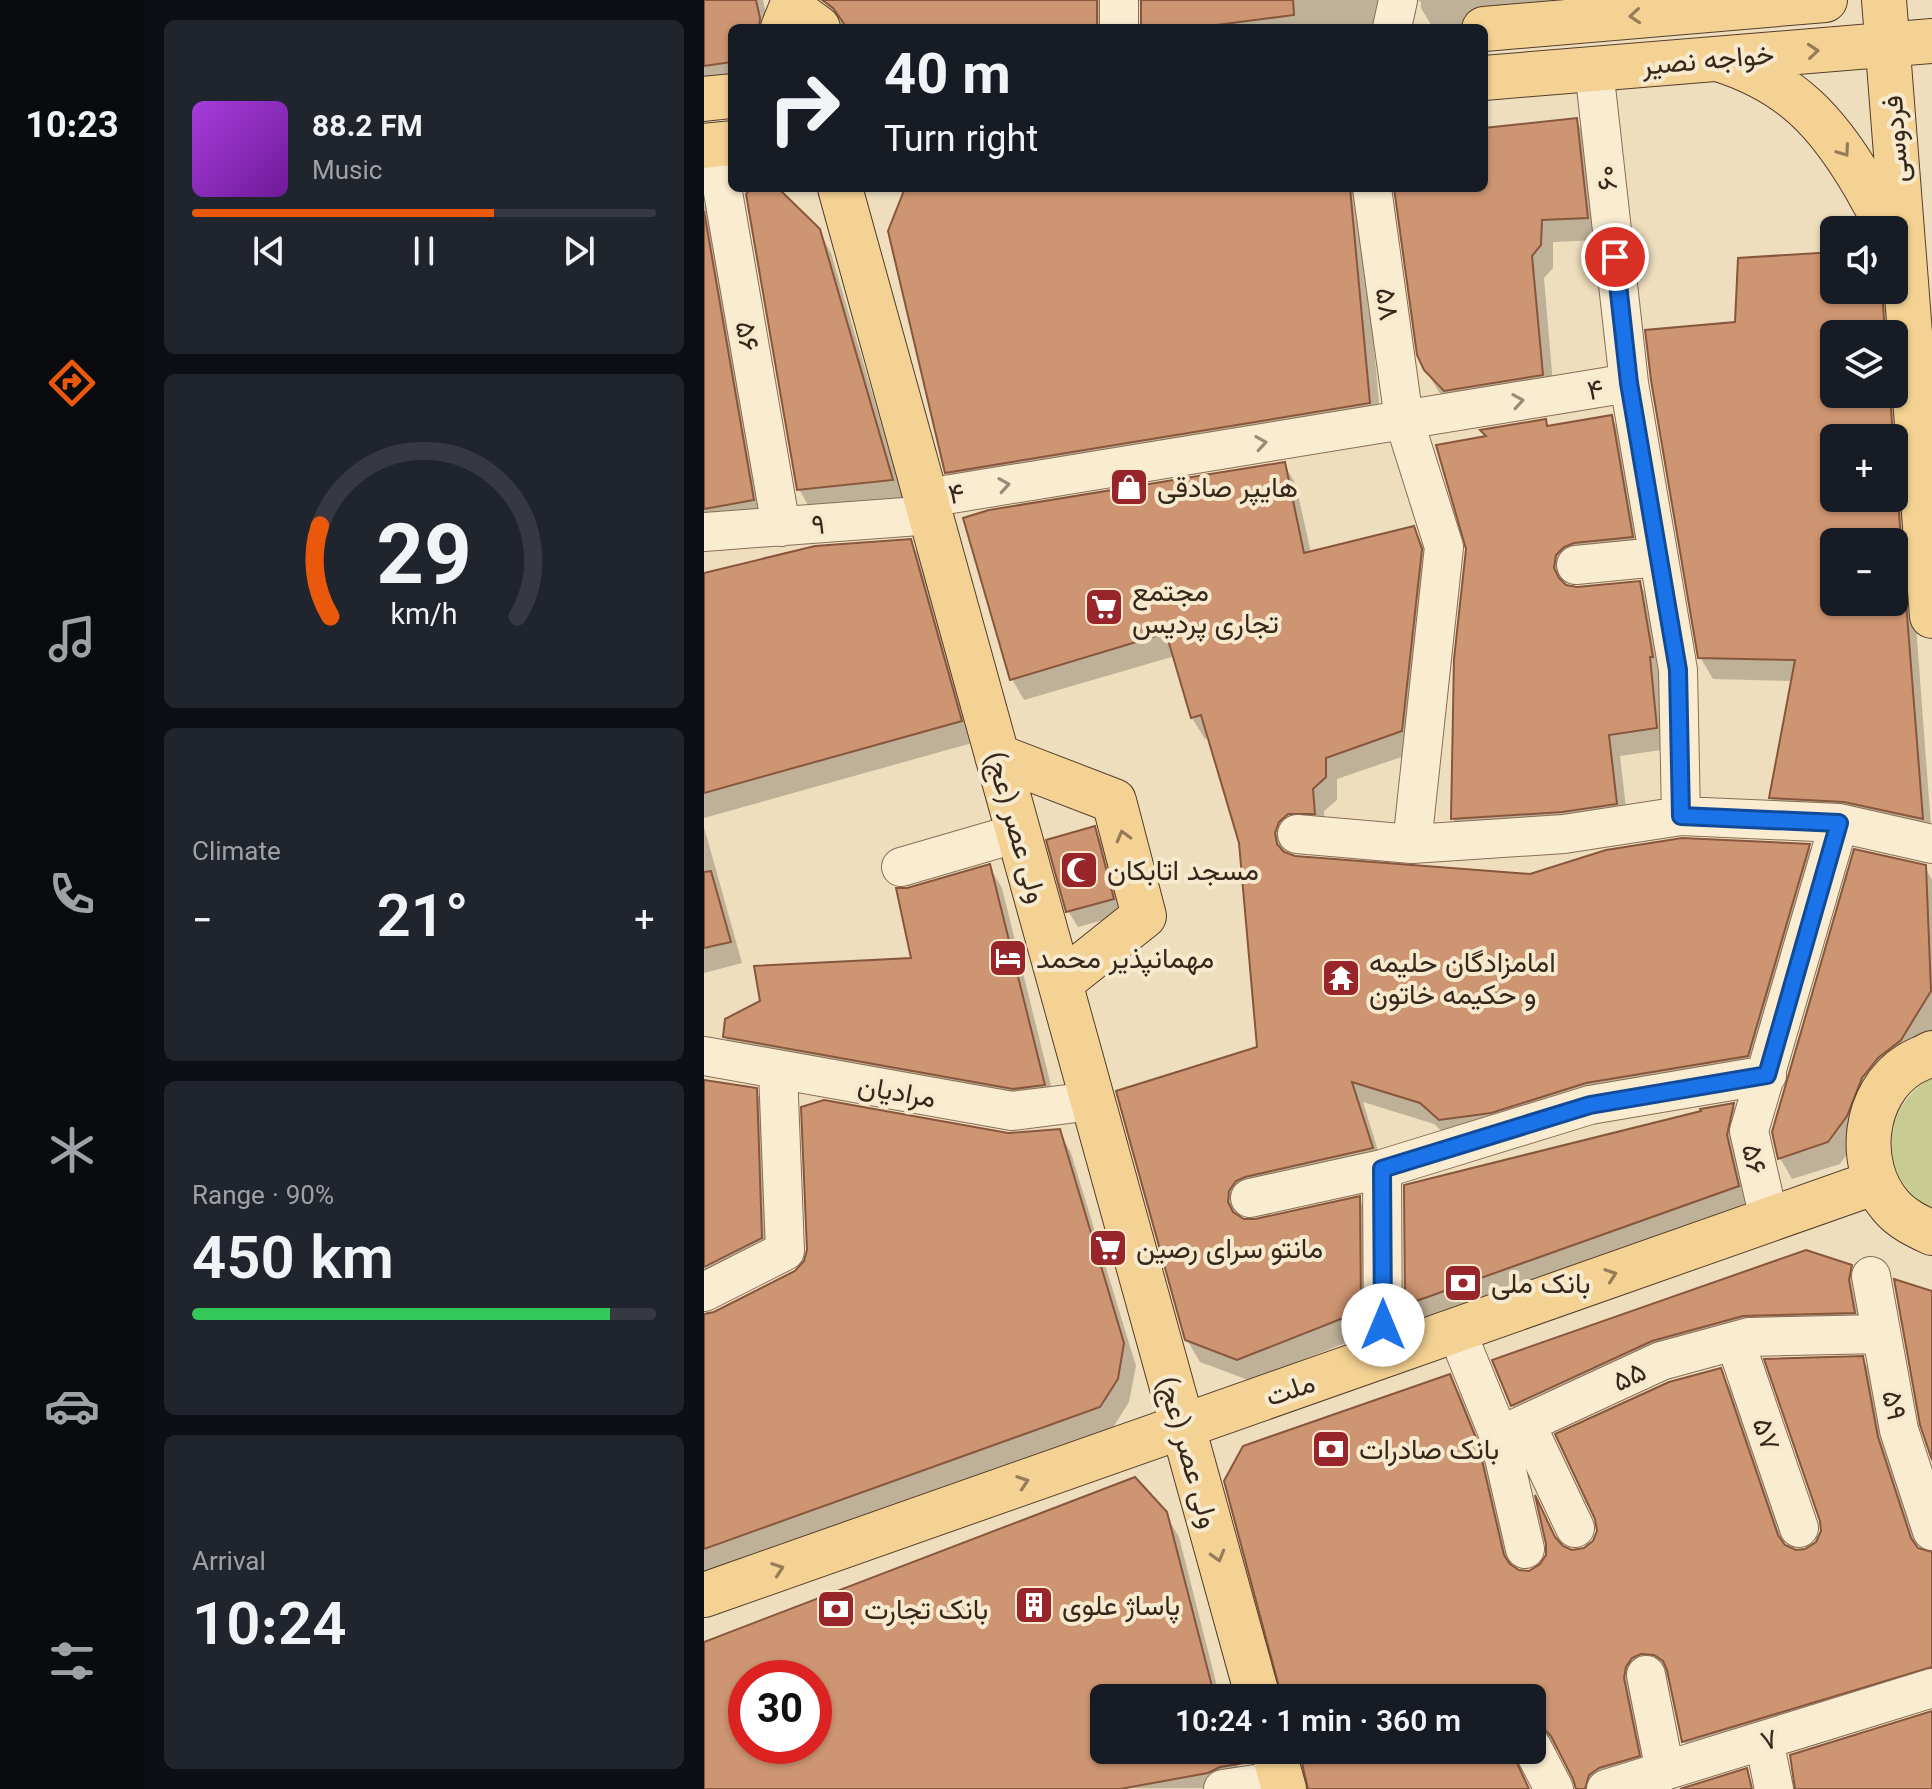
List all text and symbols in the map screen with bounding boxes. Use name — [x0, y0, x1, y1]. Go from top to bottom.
one-way arrow — [1628, 7, 1641, 24]
street label: خواجه نصیر — [1639, 34, 1776, 90]
text: 40 m — [884, 36, 1011, 123]
one-way arrow — [1807, 42, 1820, 59]
icon: right — [752, 56, 856, 160]
street label: فردوسی — [1873, 94, 1923, 184]
text: 10:23 — [25, 100, 119, 156]
text: 88.2 FM — [312, 105, 423, 152]
text: Turn right — [884, 114, 1038, 170]
one-way arrow — [1834, 143, 1848, 157]
text: Music — [312, 152, 382, 193]
street label: ۶۰ — [1586, 163, 1632, 193]
map controls — [1820, 216, 1908, 616]
button: sound — [1820, 216, 1908, 304]
pin — [1581, 223, 1649, 291]
icon: previous — [247, 229, 291, 273]
icon: pause — [402, 229, 446, 273]
icon: next — [557, 229, 601, 273]
icon: arrive — [1593, 235, 1637, 279]
street label: ۵۸ — [1361, 285, 1409, 324]
street label: ۵۶ — [721, 318, 769, 355]
button: layers — [1820, 320, 1908, 408]
icon: directions — [44, 355, 100, 411]
street label: ۴ — [1584, 369, 1607, 415]
one-way arrow — [1511, 394, 1524, 411]
button: + — [1820, 424, 1908, 512]
one-way arrow — [1254, 436, 1268, 453]
shop icon: هایپر صادقی — [1108, 466, 1150, 508]
place label: هایپر صادقی — [1157, 468, 1298, 512]
street label: ۴ — [945, 473, 968, 519]
one-way arrow — [998, 478, 1011, 495]
text: 29 — [376, 497, 472, 627]
street label: ۹ — [810, 504, 827, 549]
button: − — [1820, 528, 1908, 616]
place label: مجتمع تجاری پردیس — [1132, 572, 1279, 648]
supermarket icon: مجتمع تجاری پردیس — [1083, 586, 1125, 628]
text: km/h — [390, 595, 458, 639]
icon: music — [44, 611, 100, 667]
street label: ولی عصر (عج) — [971, 747, 1057, 909]
one-way arrow — [1116, 830, 1133, 844]
text: Climate — [192, 833, 281, 874]
mosque icon: مسجد اتابکان — [1058, 849, 1100, 891]
place label: مسجد اتابکان — [1107, 851, 1259, 895]
icon: phone — [44, 866, 100, 922]
text: 21° — [377, 874, 468, 968]
text: − — [192, 886, 213, 955]
text: + — [632, 886, 656, 955]
hotel icon: مهمانپذیر محمد — [987, 937, 1029, 979]
place label: مهمانپذیر محمد — [1036, 939, 1214, 983]
place label: امامزادگان حلیمه و حکیمه خاتون — [1369, 943, 1556, 1019]
temple icon: امامزادگان حلیمه و حکیمه خاتون — [1320, 957, 1362, 999]
street label: مرادیان — [854, 1065, 939, 1122]
icon: climate — [44, 1122, 100, 1178]
street label: ۵۶ — [1727, 1140, 1777, 1179]
text: Range · 90% — [192, 1177, 334, 1218]
text: 450 km — [192, 1216, 394, 1310]
supermarket icon: مانتو سرای رصین — [1087, 1227, 1129, 1269]
place label: مانتو سرای رصین — [1136, 1229, 1323, 1273]
bank icon: بانک ملی — [1442, 1262, 1484, 1304]
place label: بانک ملی — [1491, 1264, 1590, 1308]
one-way arrow — [1604, 1268, 1618, 1284]
position arrow — [1341, 1283, 1425, 1367]
street label: ۵۵ — [1606, 1352, 1655, 1406]
street label: ملت — [1260, 1363, 1322, 1421]
street label: ولی عصر (عج) — [1143, 1372, 1229, 1534]
icon: car — [44, 1378, 100, 1434]
street label: ۵۹ — [1867, 1386, 1917, 1425]
street label: ۵۷ — [1738, 1412, 1790, 1458]
bank icon: بانک صادرات — [1310, 1428, 1352, 1470]
place label: بانک صادرات — [1359, 1430, 1499, 1474]
one-way arrow — [1015, 1476, 1029, 1492]
text: Arrival — [192, 1543, 266, 1584]
one-way arrow — [1209, 1548, 1225, 1562]
one-way arrow — [770, 1562, 784, 1578]
text: 10:24 — [192, 1582, 347, 1676]
building icon: پاساژ علوی — [1013, 1584, 1055, 1626]
place label: پاساژ علوی — [1062, 1586, 1180, 1630]
bank icon: بانک تجارت — [815, 1588, 857, 1630]
place label: بانک تجارت — [864, 1590, 988, 1634]
icon: filters — [44, 1633, 100, 1689]
speed limit sign: 30 — [728, 1660, 832, 1764]
text: 10:24 · 1 min · 360 m — [1175, 1700, 1461, 1747]
street label: ۷ — [1756, 1718, 1784, 1765]

